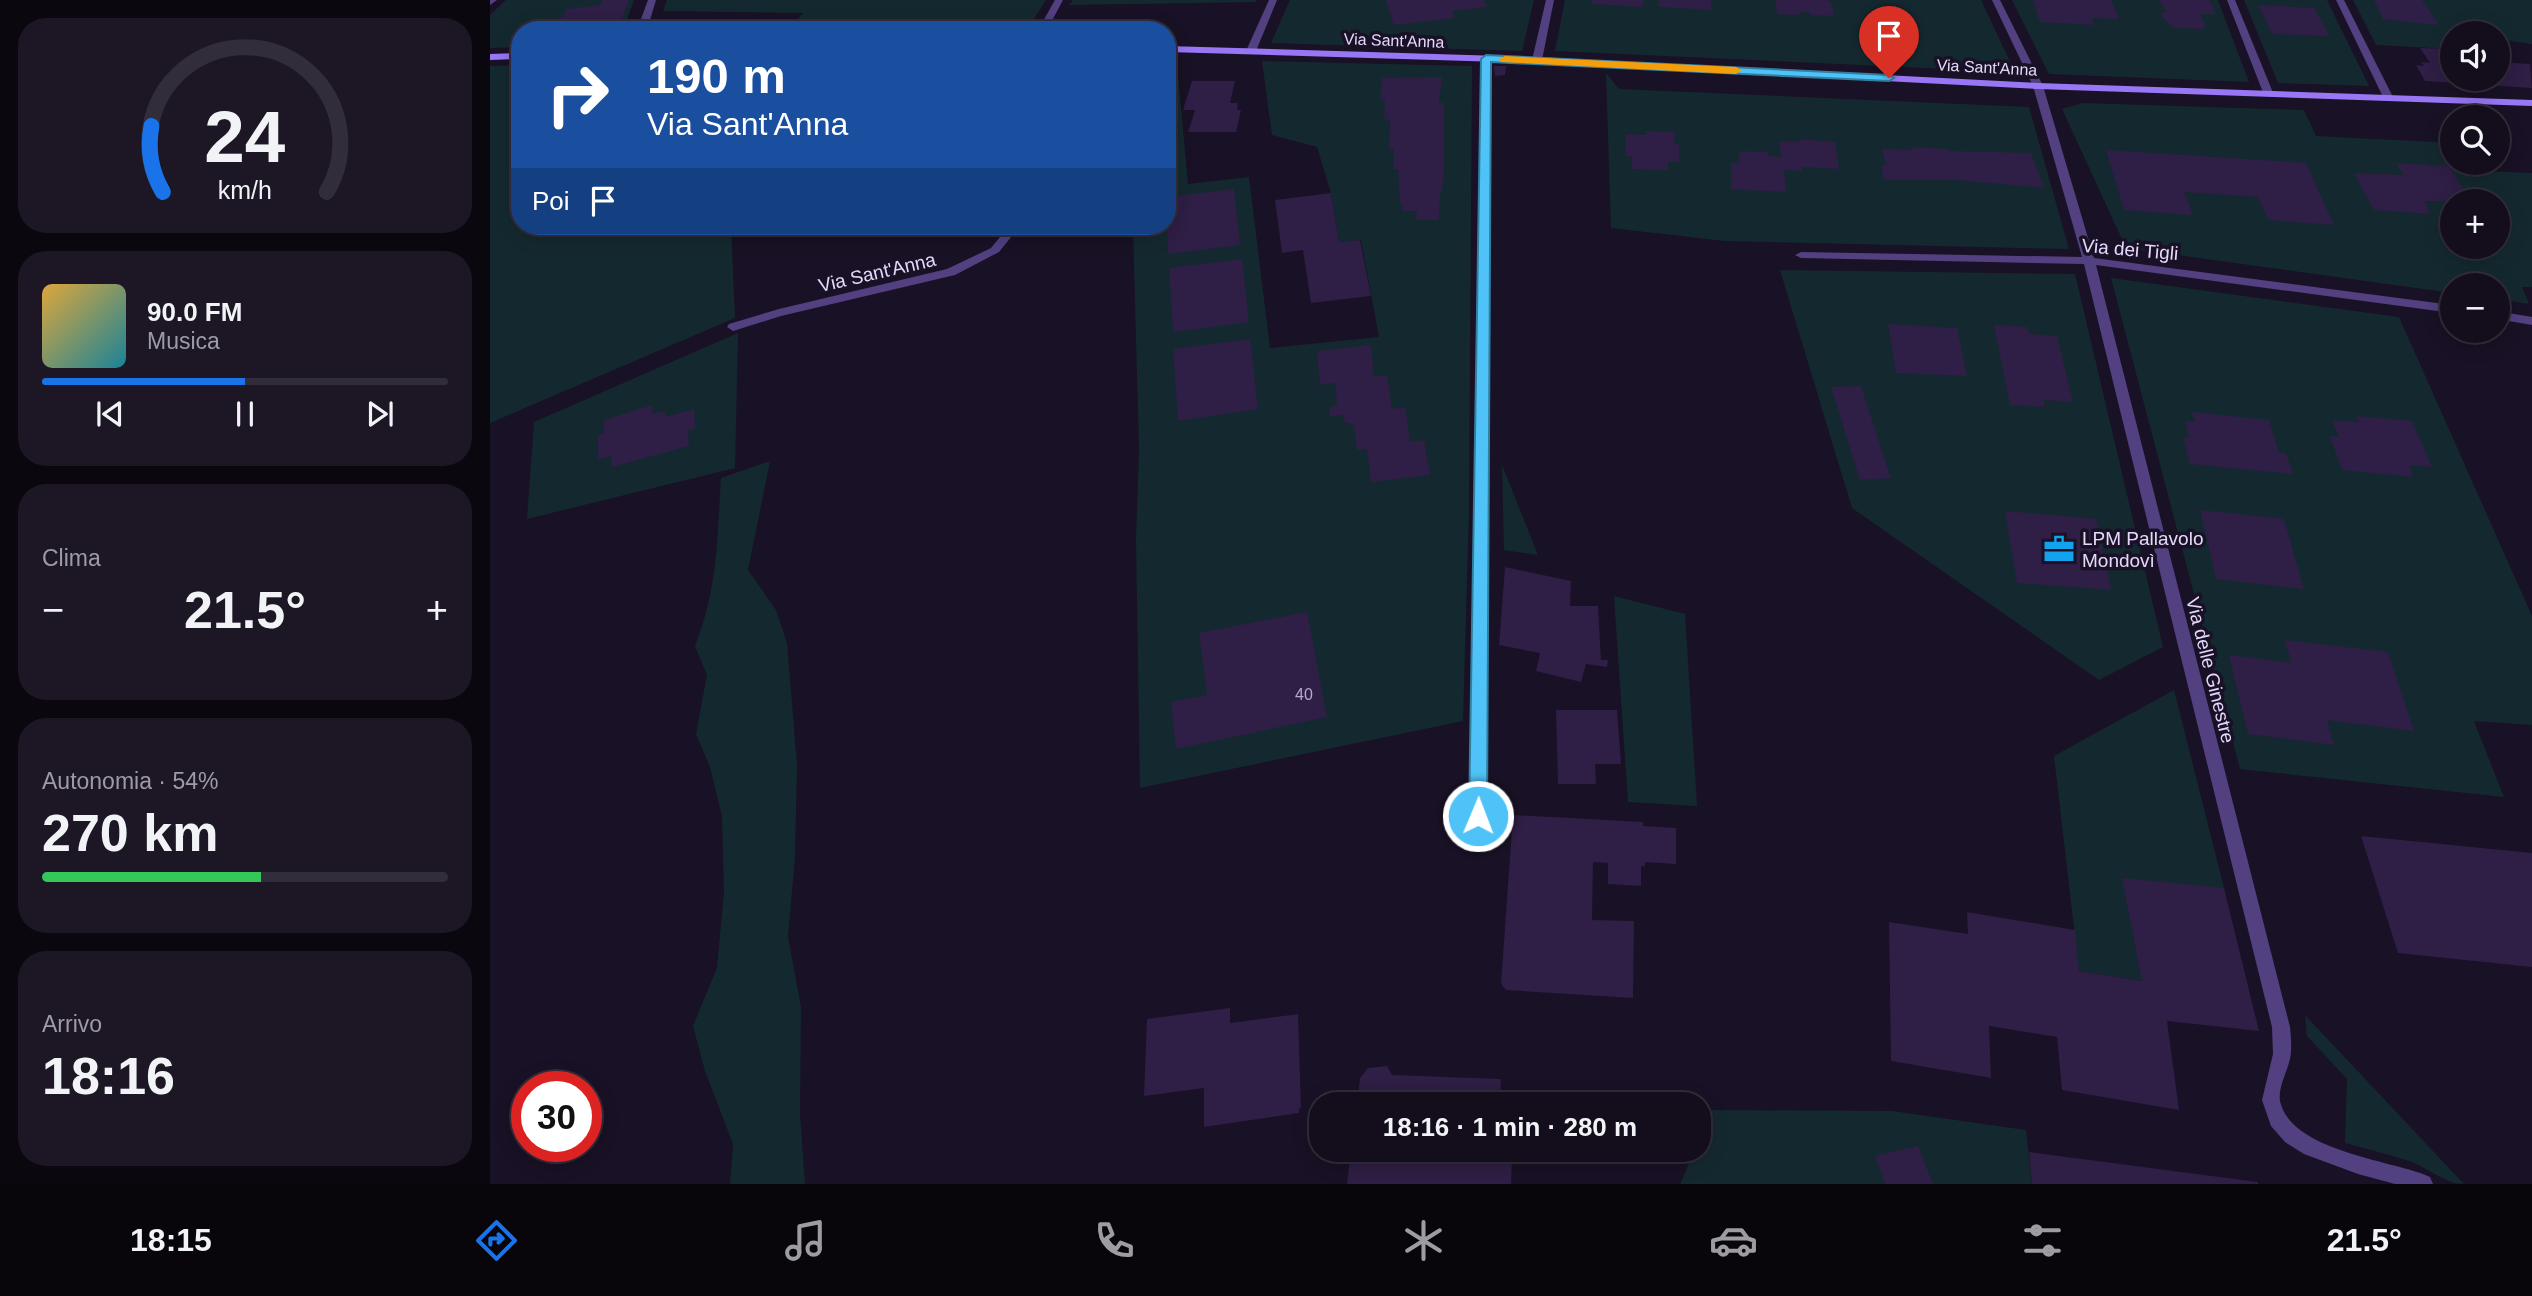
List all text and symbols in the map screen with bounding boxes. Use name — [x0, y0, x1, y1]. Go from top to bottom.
pin — [1859, 6, 1919, 78]
icon: arrive — [1870, 17, 1908, 55]
map controls — [2440, 21, 2510, 343]
button: sound — [2440, 21, 2510, 91]
street label: Via Sant'Anna — [1343, 30, 1445, 51]
icon: right — [532, 49, 623, 140]
text: 190 m — [647, 49, 786, 103]
street label: Via Sant'Anna — [1936, 56, 2038, 79]
text: 24 — [205, 96, 286, 177]
button: search — [2440, 105, 2510, 175]
text: Via Sant'Anna — [647, 106, 848, 142]
text: km/h — [218, 175, 272, 203]
icon: arrive — [584, 182, 622, 220]
text: Poi — [532, 186, 570, 216]
button: + — [2440, 189, 2510, 259]
street label: Via dei Tigli — [2081, 235, 2179, 264]
street label: Via Sant'Anna — [817, 249, 938, 296]
button: − — [2440, 273, 2510, 343]
text: 90.0 FM — [147, 297, 242, 327]
text: Musica — [147, 328, 220, 354]
icon: previous — [91, 395, 129, 433]
icon: pause — [226, 395, 264, 433]
icon: next — [361, 395, 399, 433]
place label: LPM Pallavolo Mondovì — [2082, 528, 2203, 571]
office icon: LPM Pallavolo Mondovì — [2042, 532, 2076, 566]
text: Clima — [42, 545, 101, 571]
text: 21.5° — [184, 581, 306, 639]
text: − — [42, 589, 64, 631]
text: + — [426, 589, 448, 631]
street label: Via delle Ginestre — [2182, 595, 2239, 745]
house number: 40 — [1295, 686, 1313, 703]
text: Autonomia · 54% — [42, 768, 218, 794]
position arrow — [1441, 779, 1515, 853]
text: 270 km — [42, 804, 218, 862]
text: Arrivo — [42, 1011, 102, 1037]
text: 18:16 — [42, 1047, 175, 1105]
speed limit sign: 30 — [511, 1071, 602, 1162]
text: 18:16 · 1 min · 280 m — [1383, 1112, 1637, 1142]
icon: directions — [472, 1216, 521, 1265]
icon: music — [781, 1216, 830, 1265]
icon: phone — [1090, 1216, 1139, 1265]
icon: climate — [1399, 1216, 1448, 1265]
icon: car — [1709, 1216, 1758, 1265]
icon: filters — [2018, 1216, 2067, 1265]
text: 18:15 — [130, 1222, 212, 1258]
text: 21.5° — [2327, 1222, 2402, 1258]

